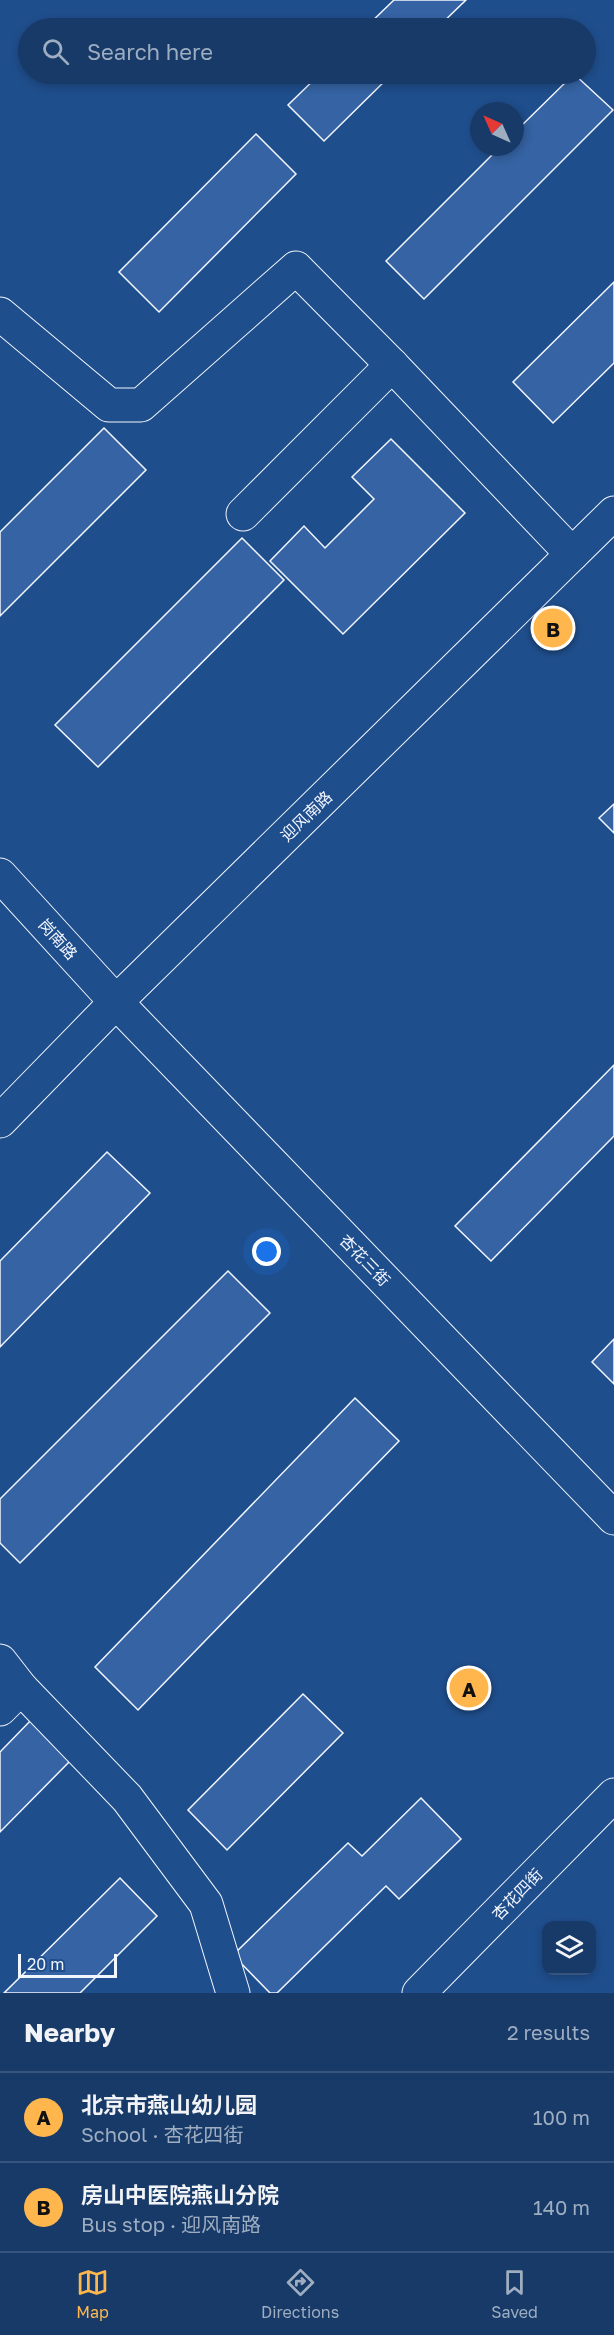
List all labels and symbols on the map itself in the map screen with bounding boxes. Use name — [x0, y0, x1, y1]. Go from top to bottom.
north arrow — [470, 102, 524, 156]
pin: B — [534, 606, 572, 650]
street label: 迎风南路 — [276, 787, 336, 845]
street label: 岗南路 — [35, 914, 81, 964]
street label: 杏花三街 — [336, 1230, 394, 1290]
your location — [252, 1237, 281, 1266]
pin: A — [450, 1666, 488, 1710]
street label: 杏花四街 — [488, 1864, 546, 1924]
scale bar — [18, 1951, 117, 1978]

